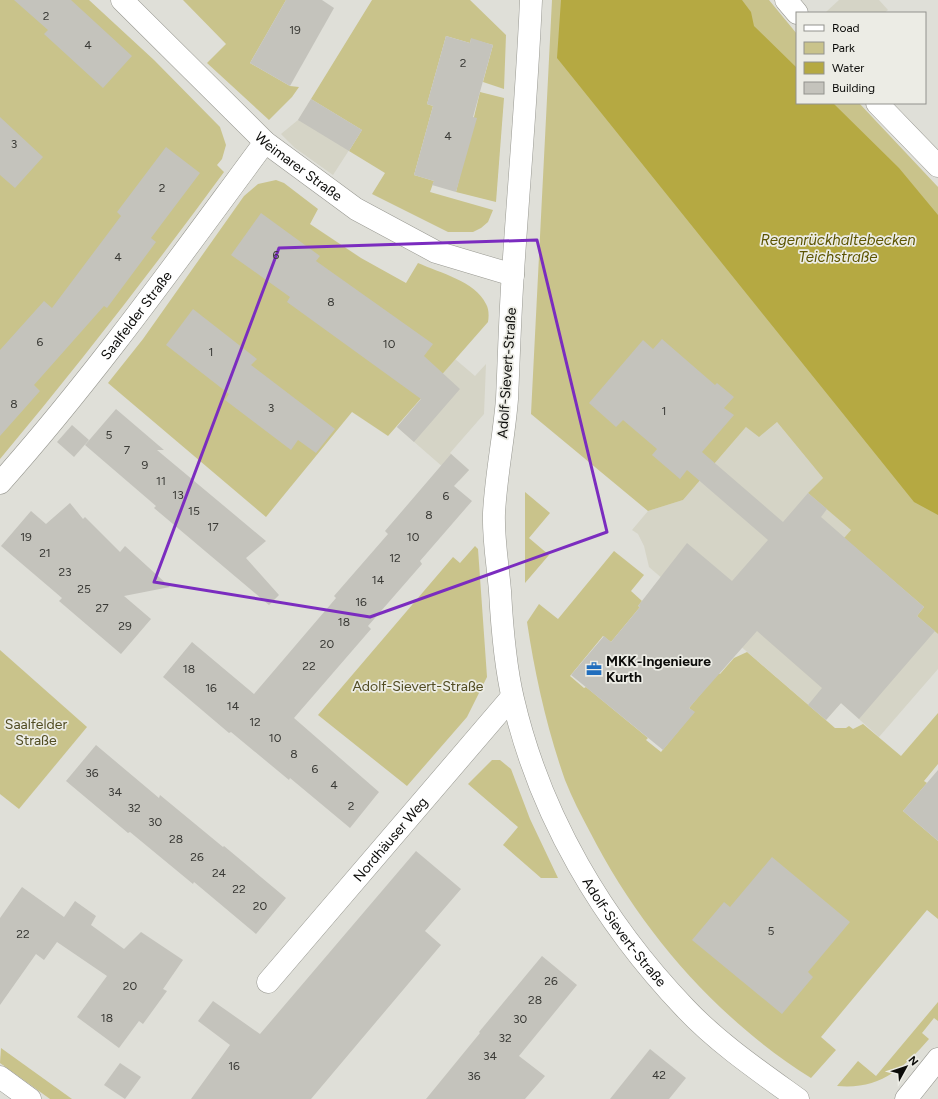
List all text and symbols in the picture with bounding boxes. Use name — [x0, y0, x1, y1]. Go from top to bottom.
house number: 2 — [43, 9, 49, 23]
legend — [796, 12, 926, 104]
text: Road — [832, 21, 860, 35]
house number: 19 — [289, 23, 301, 37]
house number: 4 — [84, 38, 92, 52]
text: Park — [832, 41, 855, 55]
house number: 2 — [460, 56, 466, 70]
text: Water — [832, 61, 864, 75]
text: Building — [832, 81, 875, 95]
street label: Weimarer Straße — [251, 128, 346, 205]
house number: 4 — [444, 129, 452, 143]
house number: 3 — [11, 137, 17, 151]
house number: 2 — [159, 181, 165, 195]
water label: Regenrückhaltebecken Teichstraße — [760, 231, 916, 266]
house number: 6 — [273, 248, 280, 262]
house number: 4 — [114, 250, 122, 264]
street label: Saalfelder Straße — [97, 267, 176, 363]
house number: 8 — [327, 295, 335, 309]
street label: Adolf-Sievert-Straße — [494, 307, 520, 439]
house number: 6 — [37, 335, 44, 349]
house number: 10 — [383, 337, 396, 351]
house number: 1 — [209, 345, 213, 359]
house number: 8 — [10, 397, 18, 411]
house number: 3 — [268, 401, 274, 415]
house number: 1 — [662, 404, 666, 418]
house number: 5 — [106, 428, 113, 442]
house number: 7 — [124, 443, 131, 457]
house number: 9 — [142, 458, 149, 472]
house number: 11 — [156, 474, 166, 488]
house number: 13 — [172, 488, 184, 502]
house number: 6 — [443, 489, 450, 503]
house number: 15 — [188, 504, 200, 518]
house number: 8 — [425, 508, 433, 522]
house number: 17 — [207, 520, 219, 534]
house number: 19 — [20, 530, 32, 544]
house number: 10 — [407, 530, 420, 544]
house number: 21 — [39, 546, 51, 560]
house number: 12 — [389, 551, 401, 565]
house number: 23 — [58, 565, 72, 579]
house number: 14 — [372, 573, 385, 587]
house number: 25 — [77, 582, 91, 596]
house number: 16 — [355, 595, 367, 609]
house number: 27 — [95, 601, 109, 615]
house number: 18 — [338, 615, 350, 629]
house number: 29 — [118, 619, 132, 633]
house number: 20 — [320, 637, 335, 651]
place label: MKK-Ingenieure Kurth — [606, 653, 711, 686]
house number: 22 — [302, 659, 316, 673]
office icon: MKK-Ingenieure Kurth — [585, 660, 603, 678]
house number: 18 — [183, 662, 195, 676]
park label: Adolf-Sievert-Straße — [352, 678, 484, 695]
house number: 16 — [205, 681, 217, 695]
house number: 14 — [227, 699, 240, 713]
house number: 12 — [249, 715, 261, 729]
park label: Saalfelder Straße — [5, 716, 67, 749]
house number: 10 — [269, 731, 282, 745]
house number: 8 — [290, 747, 298, 761]
house number: 6 — [312, 762, 319, 776]
house number: 36 — [85, 766, 99, 780]
house number: 4 — [330, 778, 338, 792]
house number: 34 — [108, 785, 123, 799]
street label: Nordhäuser Weg — [349, 793, 431, 885]
house number: 2 — [348, 799, 354, 813]
house number: 32 — [127, 801, 141, 815]
house number: 30 — [148, 815, 162, 829]
house number: 28 — [169, 832, 183, 846]
house number: 26 — [190, 850, 204, 864]
house number: 24 — [212, 866, 227, 880]
street label: Adolf-Sievert-Straße — [579, 874, 670, 990]
house number: 22 — [232, 882, 246, 896]
house number: 20 — [253, 899, 268, 913]
house number: 5 — [768, 924, 775, 938]
house number: 22 — [16, 927, 30, 941]
house number: 26 — [544, 974, 558, 988]
house number: 20 — [123, 979, 138, 993]
house number: 28 — [528, 993, 542, 1007]
house number: 18 — [101, 1011, 113, 1025]
house number: 30 — [513, 1012, 527, 1026]
house number: 32 — [498, 1031, 512, 1045]
north arrow — [886, 1047, 926, 1087]
house number: 34 — [483, 1049, 498, 1063]
text: N — [906, 1053, 921, 1068]
house number: 16 — [228, 1059, 240, 1073]
house number: 42 — [652, 1068, 666, 1082]
house number: 36 — [467, 1069, 481, 1083]

